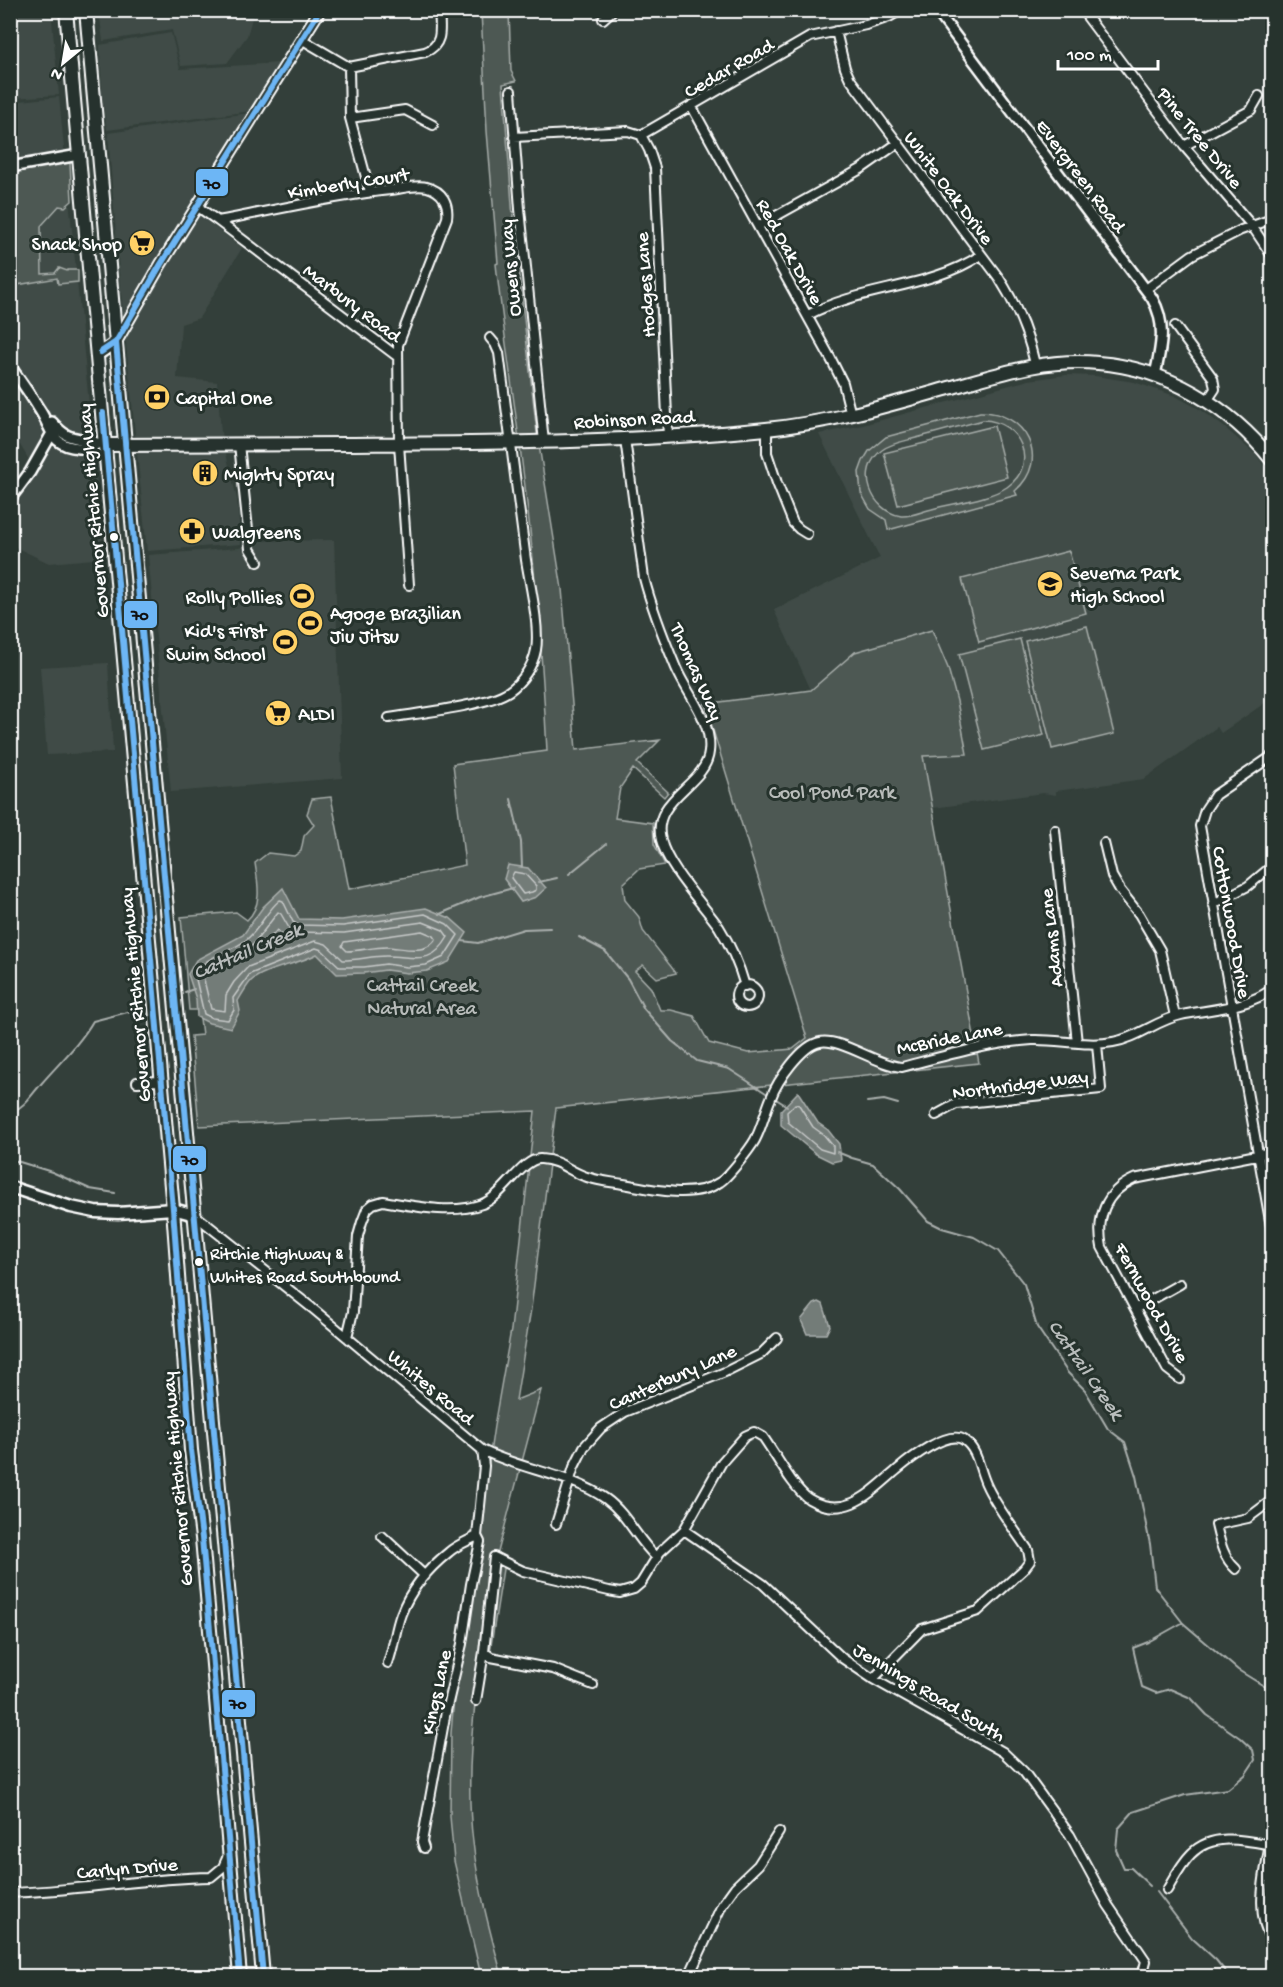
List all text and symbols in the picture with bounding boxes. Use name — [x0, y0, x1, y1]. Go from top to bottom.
north arrow — [33, 33, 93, 93]
scale bar — [1058, 33, 1158, 71]
street label: Cedar Road — [681, 34, 781, 105]
text: 100 m — [1066, 46, 1112, 67]
text: N — [48, 62, 67, 84]
street label: Pine Tree Drive — [1150, 83, 1247, 195]
street label: Evergreen Road — [1029, 116, 1131, 240]
street label: White Oak Drive — [897, 128, 998, 251]
street label: Kimberly Court — [286, 164, 413, 206]
line badge: 70 — [195, 168, 229, 197]
text: 70 — [202, 177, 221, 196]
street label: Red Oak Drive — [749, 196, 827, 310]
street label: Owens Way — [497, 218, 528, 317]
supermarket icon: Snack Shop — [127, 228, 157, 258]
street label: Hodges Lane — [632, 231, 663, 338]
place label: Snack Shop — [31, 235, 122, 258]
street label: Marbury Road — [297, 260, 406, 351]
bank icon: Capital One — [142, 382, 172, 412]
place label: Capital One — [176, 389, 273, 412]
street label: Governor Ritchie Highway — [75, 402, 116, 619]
street label: Robinson Road — [573, 407, 697, 436]
building icon: Mighty Spray — [190, 458, 220, 488]
place label: Mighty Spray — [224, 465, 334, 488]
pharmacy icon: Walgreens — [177, 516, 207, 546]
place label: Walgreens — [212, 523, 301, 546]
unlabelled marker — [108, 531, 120, 543]
place label: Severna Park High School — [1070, 564, 1181, 610]
school or university icon: Severna Park High School — [1035, 569, 1065, 599]
sports icon: Rolly Pollies — [287, 581, 317, 611]
place label: Rolly Pollies — [186, 588, 283, 611]
line badge: 70 — [123, 600, 158, 629]
place label: Agoge Brazilian Jiu Jitsu — [330, 604, 461, 650]
text: 70 — [130, 608, 149, 627]
sports icon: Agoge Brazilian Jiu Jitsu — [295, 608, 325, 638]
street label: Thomas Way — [663, 619, 727, 725]
place label: Kid's First Swim School — [166, 622, 268, 668]
sports icon: Kid's First Swim School — [270, 627, 300, 657]
supermarket icon: ALDI — [263, 698, 293, 728]
place label: ALDI — [298, 705, 335, 728]
park label: Cool Pond Park — [769, 783, 897, 806]
street label: Cottonwood Drive — [1205, 845, 1254, 1001]
street label: Governor Ritchie Highway — [117, 886, 158, 1103]
street label: Adams Lane — [1037, 886, 1070, 988]
water label: Cattail Creek — [190, 918, 309, 987]
park label: Cattail Creek Natural Area — [367, 976, 479, 1022]
street label: McBride Lane — [895, 1019, 1005, 1062]
street label: Northridge Way — [951, 1067, 1090, 1106]
line badge: 70 — [172, 1145, 207, 1173]
text: 70 — [180, 1153, 199, 1172]
street label: Fernwood Drive — [1107, 1239, 1193, 1368]
place label: Ritchie Highway & Whites Road Southbound — [210, 1245, 401, 1289]
marker: Ritchie Highway & Whites Road Southbound — [193, 1256, 205, 1268]
water label: Cattail Creek — [1041, 1316, 1129, 1428]
street label: Canterbury Lane — [606, 1341, 741, 1418]
street label: Whites Road — [382, 1346, 480, 1433]
street label: Governor Ritchie Highway — [159, 1370, 200, 1587]
street label: Jennings Road South — [848, 1639, 1009, 1749]
street label: Kings Lane — [418, 1647, 459, 1737]
line badge: 70 — [221, 1689, 256, 1718]
text: 70 — [228, 1697, 247, 1716]
street label: Carlyn Drive — [76, 1855, 179, 1886]

